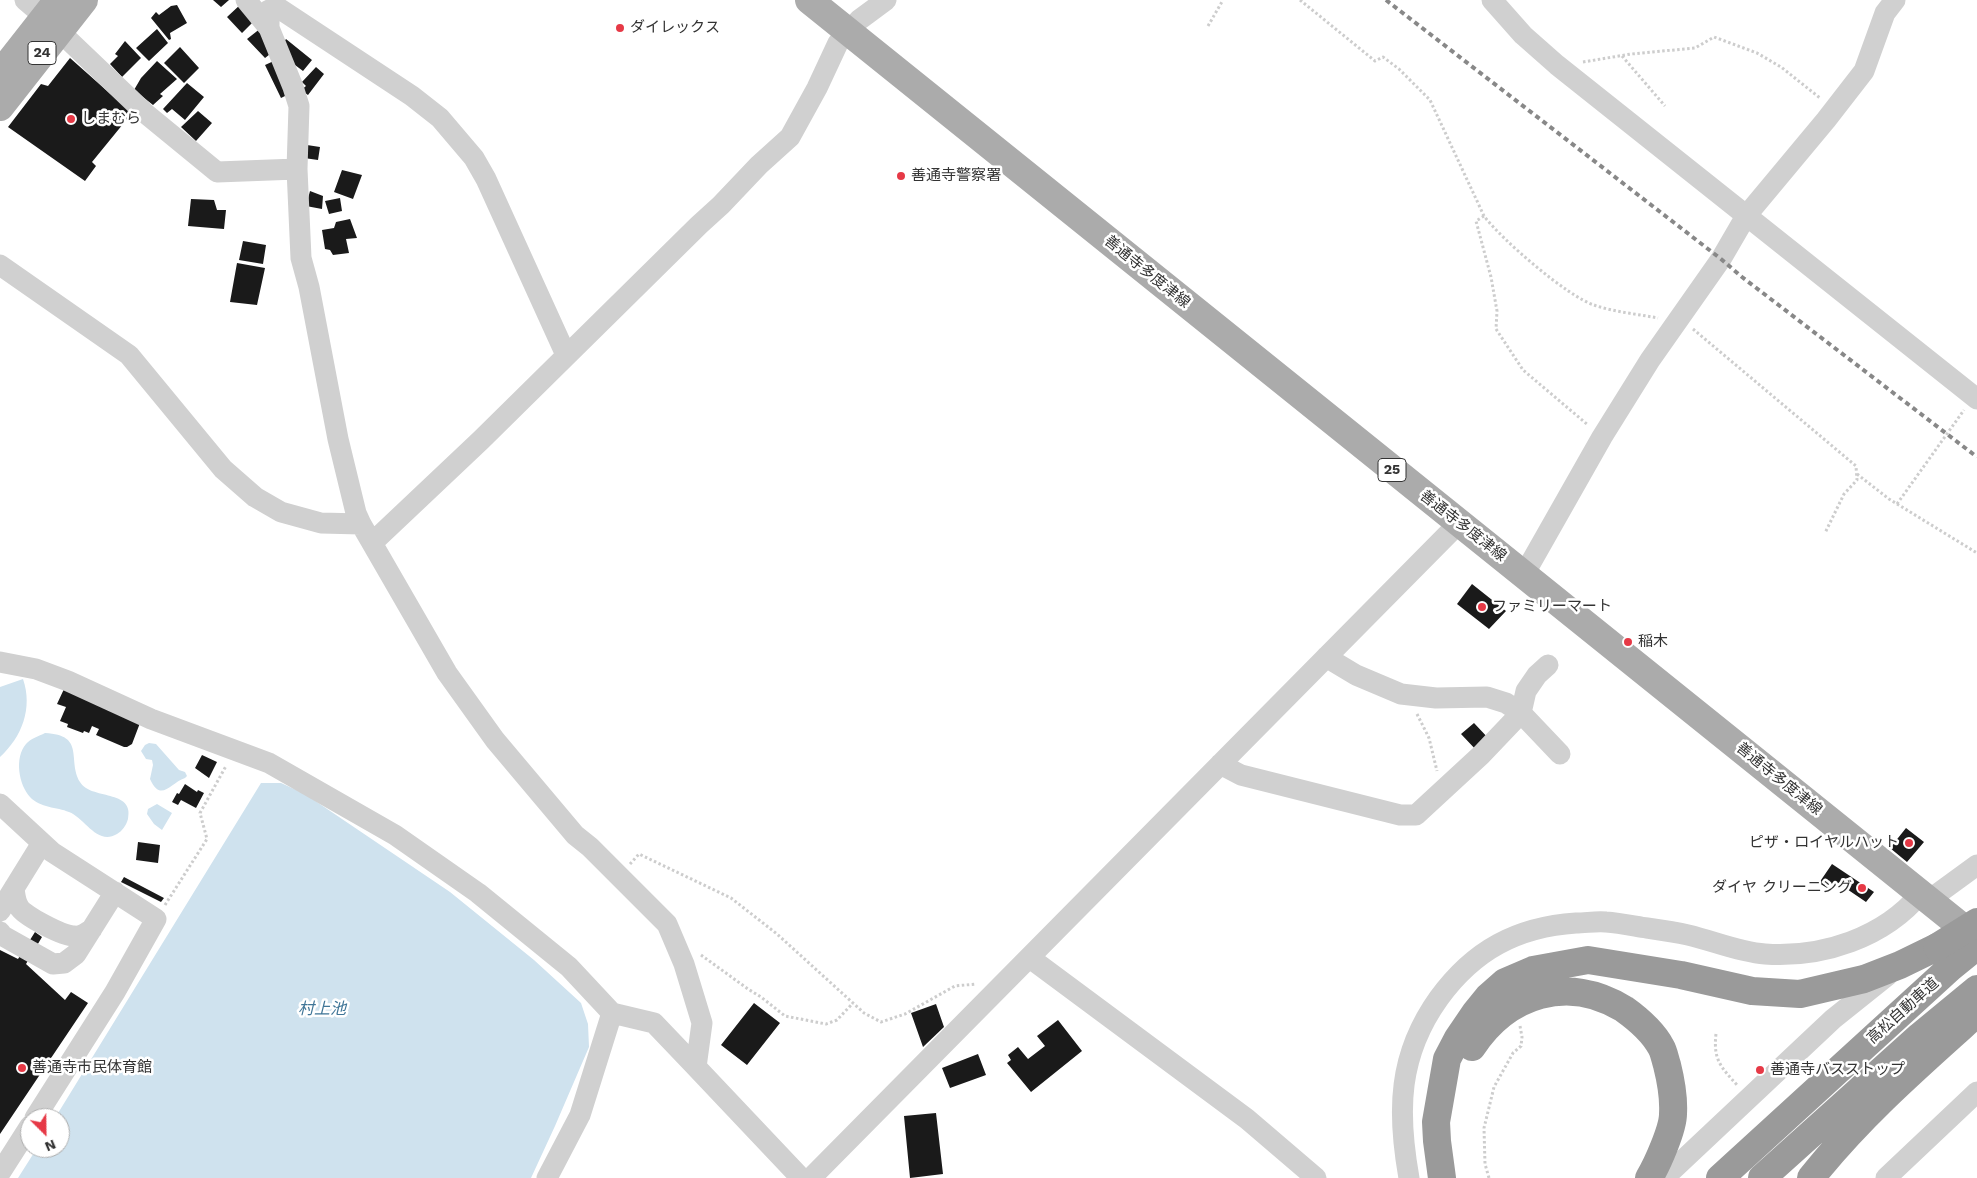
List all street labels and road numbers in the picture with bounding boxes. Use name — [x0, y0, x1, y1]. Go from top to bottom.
road number: 24 — [28, 42, 56, 64]
street label: 善通寺多度津線 — [1101, 232, 1193, 312]
road number: 25 — [1378, 458, 1406, 482]
street label: 善通寺多度津線 — [1416, 487, 1510, 565]
street label: 善通寺多度津線 — [1733, 739, 1825, 819]
street label: 高松自動車道 — [1864, 974, 1942, 1048]

